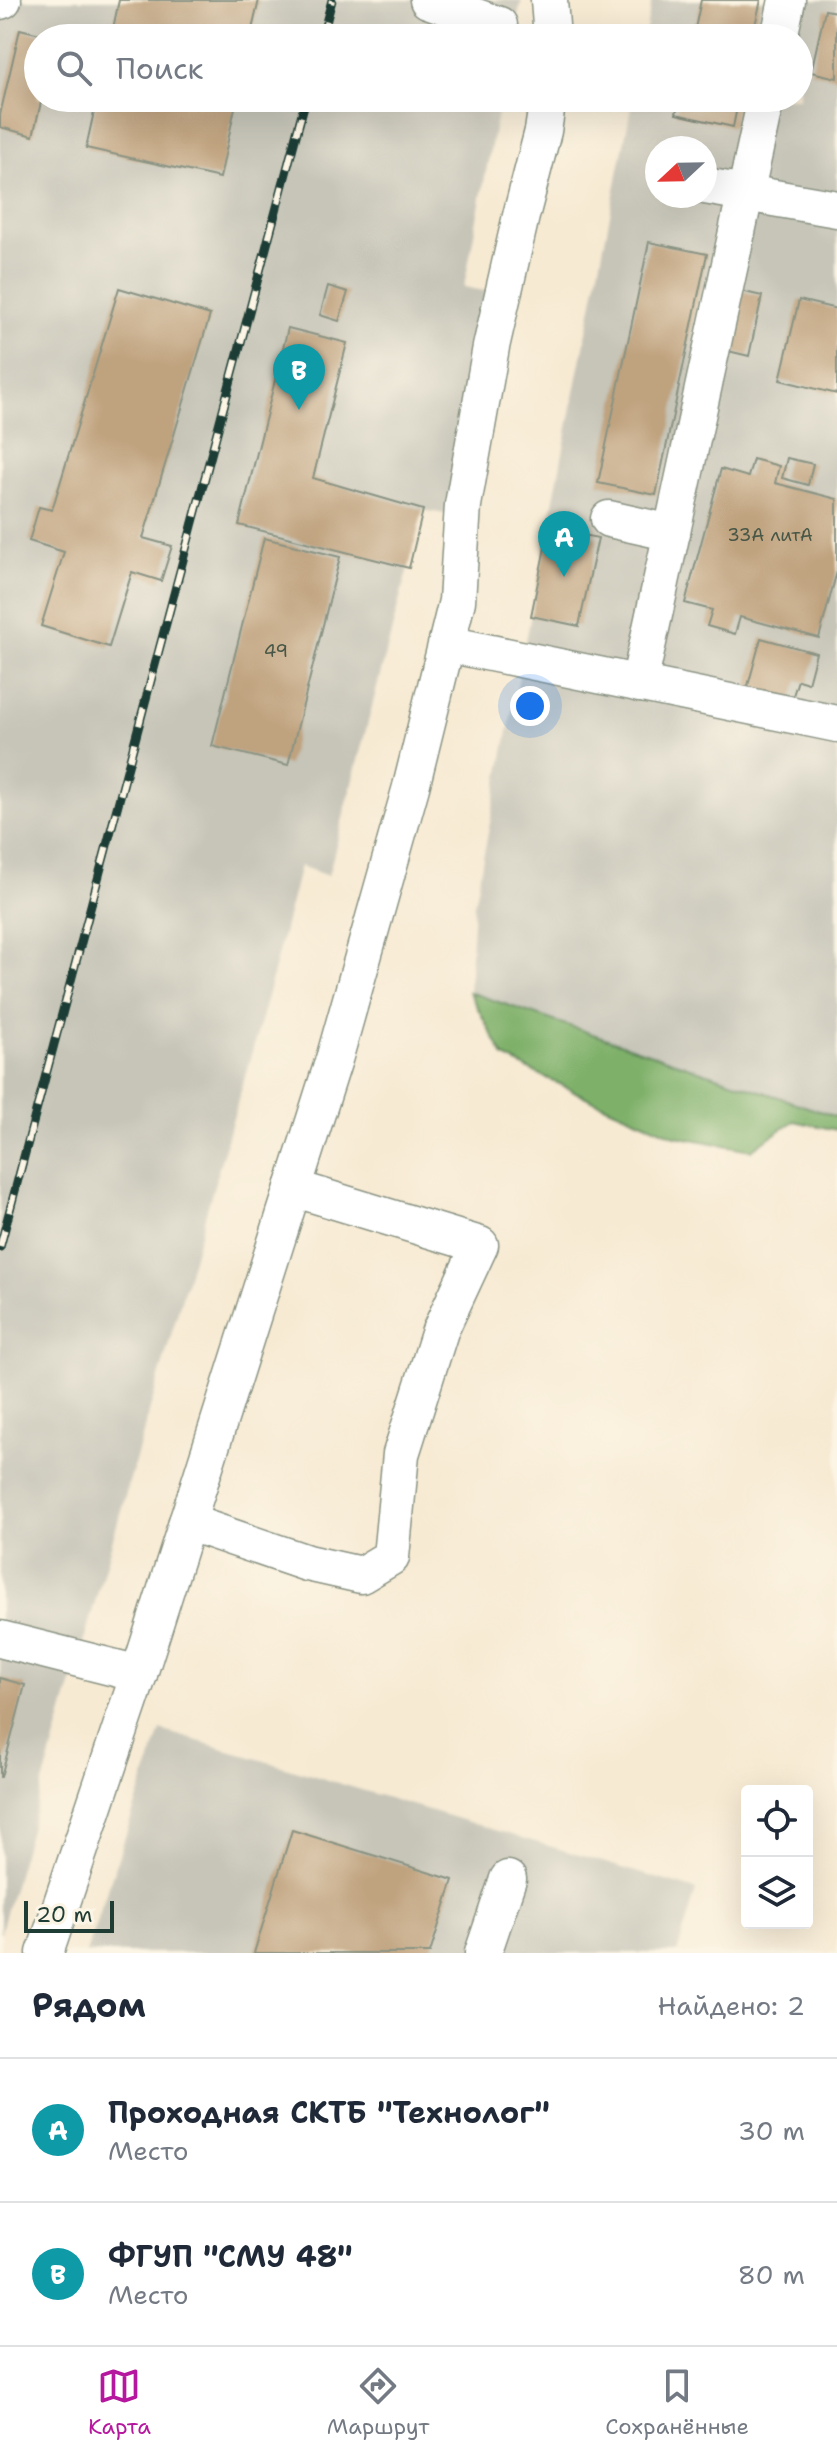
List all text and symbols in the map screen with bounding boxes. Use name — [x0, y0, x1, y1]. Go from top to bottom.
search box — [24, 24, 813, 112]
icon: search — [52, 46, 96, 90]
text: Поиск — [116, 48, 204, 89]
north arrow — [645, 136, 717, 208]
pin: B — [273, 344, 325, 410]
pin: A — [538, 511, 590, 577]
house number: 33А литА — [727, 523, 813, 547]
house number: 49 — [264, 639, 288, 663]
your location — [510, 686, 550, 726]
map controls — [741, 1785, 813, 1929]
button: locate — [741, 1785, 813, 1857]
button: layers — [741, 1857, 813, 1929]
scale bar — [24, 1897, 114, 1933]
text: 20 m — [36, 1900, 93, 1929]
text: Рядом — [32, 1982, 146, 2028]
text: Найдено: 2 — [658, 1988, 805, 2023]
text: Проходная СКТБ "Технолог" — [108, 2092, 550, 2133]
text: A — [48, 2113, 68, 2148]
text: 30 m — [738, 2113, 805, 2148]
text: Место — [108, 2133, 189, 2168]
text: ФГУП "СМУ 48" — [108, 2236, 353, 2277]
text: B — [50, 2257, 66, 2292]
text: 80 m — [738, 2257, 805, 2292]
text: Место — [108, 2277, 189, 2312]
tab: Карта — [88, 2364, 151, 2441]
tab: Маршрут — [327, 2364, 429, 2441]
tab: Сохранённые — [605, 2364, 749, 2441]

